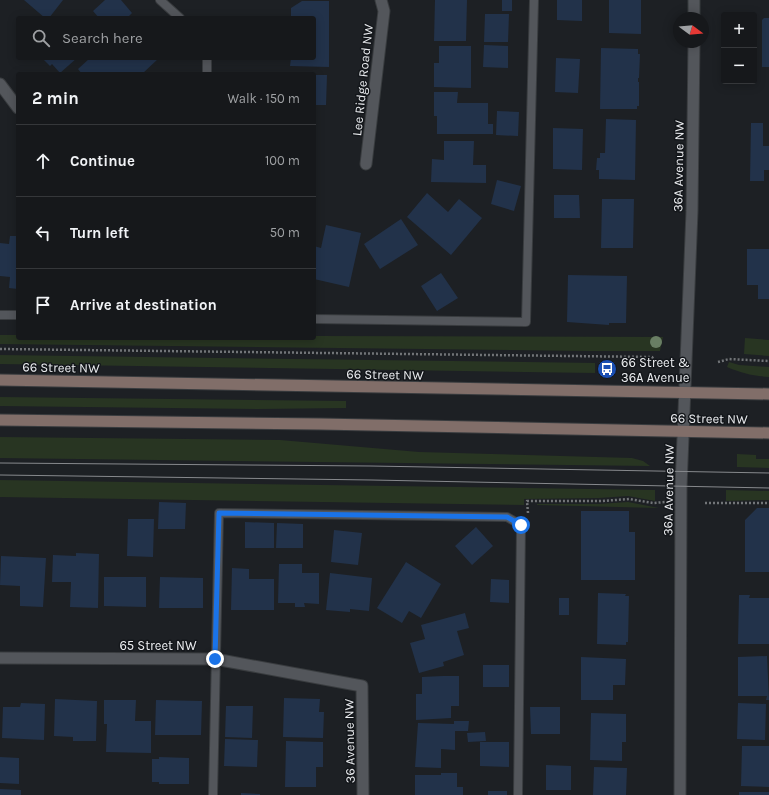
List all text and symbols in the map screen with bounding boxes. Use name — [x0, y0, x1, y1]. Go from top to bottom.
north arrow — [673, 12, 709, 48]
map controls — [721, 12, 757, 84]
button: + — [721, 12, 757, 48]
search box — [16, 16, 316, 60]
street label: Lee Ridge Road NW — [349, 23, 376, 137]
icon: search — [30, 27, 52, 49]
text: Search here — [62, 29, 143, 47]
button: − — [721, 48, 757, 84]
text: 2 min — [32, 88, 79, 108]
text: Walk · 150 m — [228, 91, 300, 106]
street label: 36A Avenue NW — [670, 119, 687, 212]
icon: ahead — [32, 150, 54, 172]
text: Continue — [70, 152, 135, 170]
text: 100 m — [265, 153, 300, 168]
icon: left — [32, 222, 54, 244]
text: Turn left — [70, 224, 129, 242]
text: 50 m — [270, 225, 300, 240]
icon: arrive — [32, 294, 54, 316]
text: Arrive at destination — [70, 296, 217, 314]
place label: 66 Street & 36A Avenue — [621, 355, 690, 385]
bus stop icon: 66 Street & 36A Avenue — [596, 358, 618, 380]
street label: 66 Street NW — [22, 359, 100, 376]
street label: 66 Street NW — [346, 366, 424, 383]
street label: 66 Street NW — [670, 410, 748, 427]
street label: 36A Avenue NW — [660, 443, 677, 536]
route start — [512, 516, 530, 534]
street label: 65 Street NW — [119, 638, 197, 653]
route end — [206, 650, 224, 668]
street label: 36 Avenue NW — [341, 698, 358, 783]

